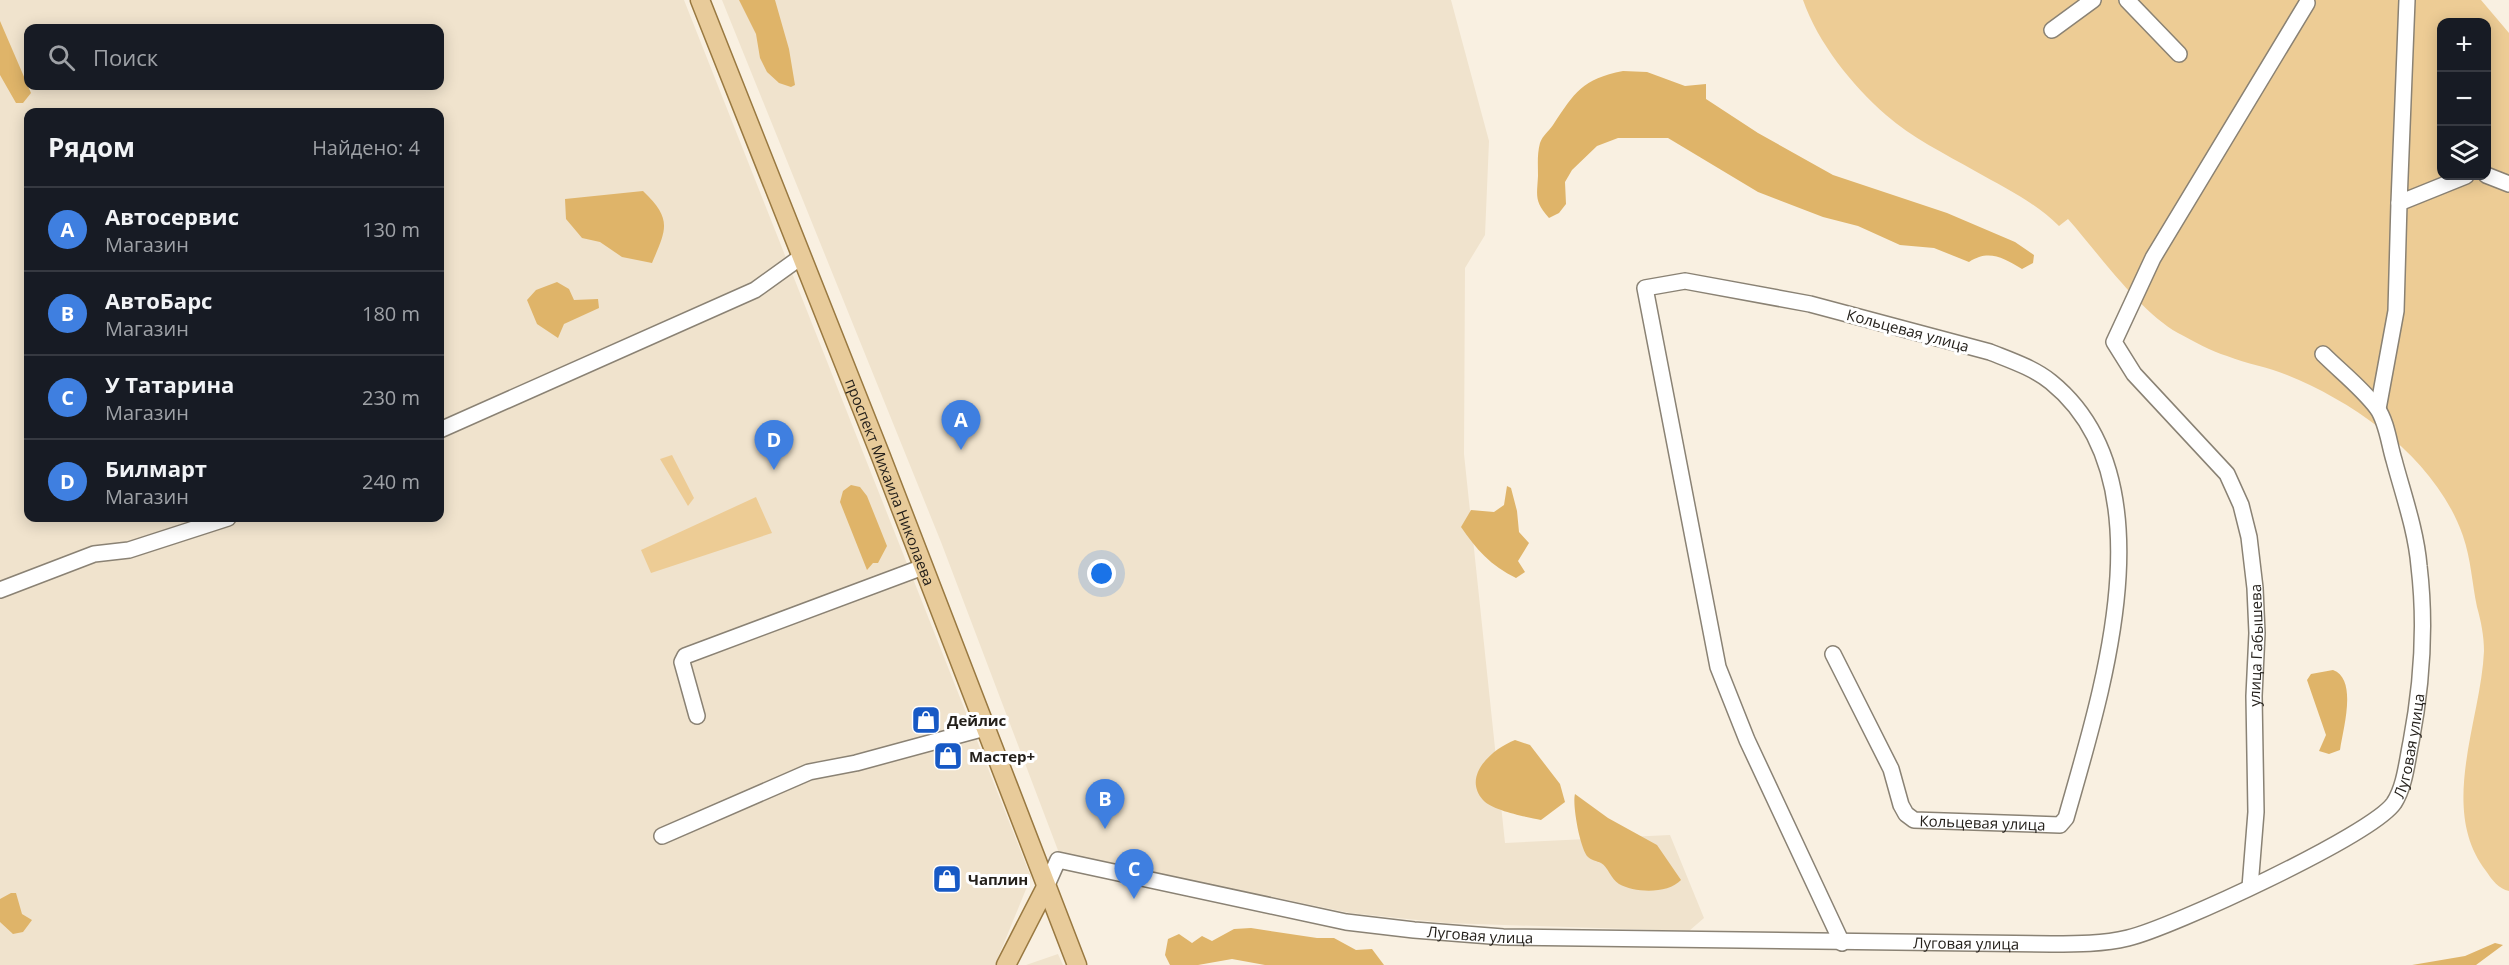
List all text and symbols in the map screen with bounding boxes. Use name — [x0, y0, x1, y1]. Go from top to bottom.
map controls — [2437, 18, 2491, 180]
button: + — [2437, 18, 2491, 72]
search box — [24, 24, 444, 90]
icon: search — [45, 41, 78, 74]
text: Поиск — [93, 42, 158, 72]
button: − — [2437, 72, 2491, 126]
button: layers — [2437, 126, 2491, 180]
text: Рядом — [48, 129, 135, 165]
text: Найдено: 4 — [312, 134, 420, 161]
text: Автосервис — [105, 201, 239, 231]
text: A — [61, 216, 74, 243]
text: 130 m — [362, 216, 420, 243]
text: Магазин — [105, 231, 189, 258]
text: АвтоБарс — [105, 285, 212, 315]
text: B — [61, 300, 74, 327]
text: 180 m — [362, 300, 420, 327]
street label: Кольцевая улица — [1845, 304, 1971, 356]
text: Магазин — [105, 315, 189, 342]
text: У Татарина — [105, 369, 234, 399]
street label: проспект Михаила Николаева — [841, 375, 940, 588]
text: C — [61, 384, 74, 411]
text: 230 m — [362, 384, 420, 411]
text: Магазин — [105, 399, 189, 426]
pin: A — [942, 400, 980, 450]
pin: D — [754, 420, 794, 470]
text: Билмарт — [105, 453, 207, 483]
text: D — [60, 468, 75, 495]
text: 240 m — [362, 468, 420, 495]
text: Магазин — [105, 483, 189, 510]
your location — [1087, 559, 1116, 588]
street label: улица Габышева — [2244, 584, 2267, 707]
street label: Луговая улица — [2388, 692, 2428, 801]
shop icon: Дейлис — [910, 704, 942, 736]
place label: Дейлис — [947, 710, 1007, 730]
shop icon: Мастер+ — [932, 740, 964, 772]
place label: Мастер+ — [969, 746, 1035, 766]
pin: B — [1086, 780, 1124, 829]
street label: Кольцевая улица — [1919, 810, 2046, 834]
pin: C — [1114, 850, 1154, 899]
shop icon: Чаплин — [931, 863, 963, 895]
place label: Чаплин — [968, 869, 1028, 889]
street label: Луговая улица — [1426, 921, 1533, 947]
street label: Луговая улица — [1913, 932, 2019, 954]

